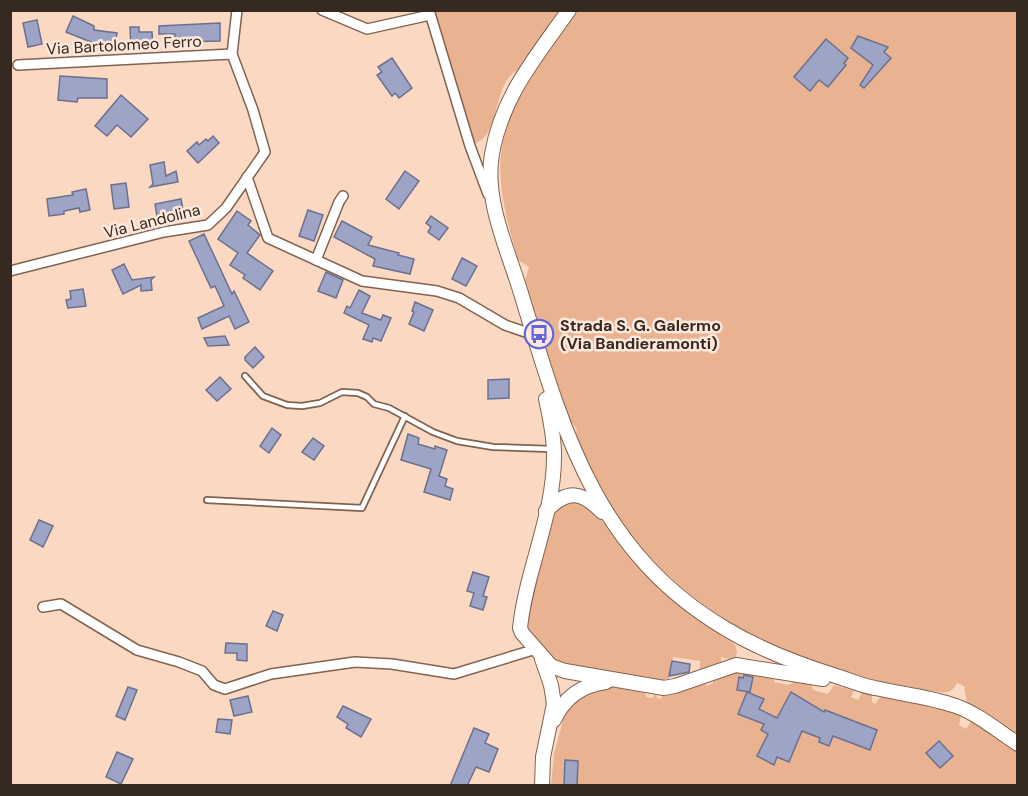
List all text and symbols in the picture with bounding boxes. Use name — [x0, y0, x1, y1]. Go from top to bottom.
street label: Via Bartolomeo Ferro — [46, 30, 202, 60]
street label: Via Landolina — [102, 199, 202, 243]
place label: Strada S. G. Galermo (Via Bandieramonti) — [560, 315, 721, 354]
bus stop icon: Strada S. G. Galermo (Via Bandieramonti) — [523, 318, 555, 350]

